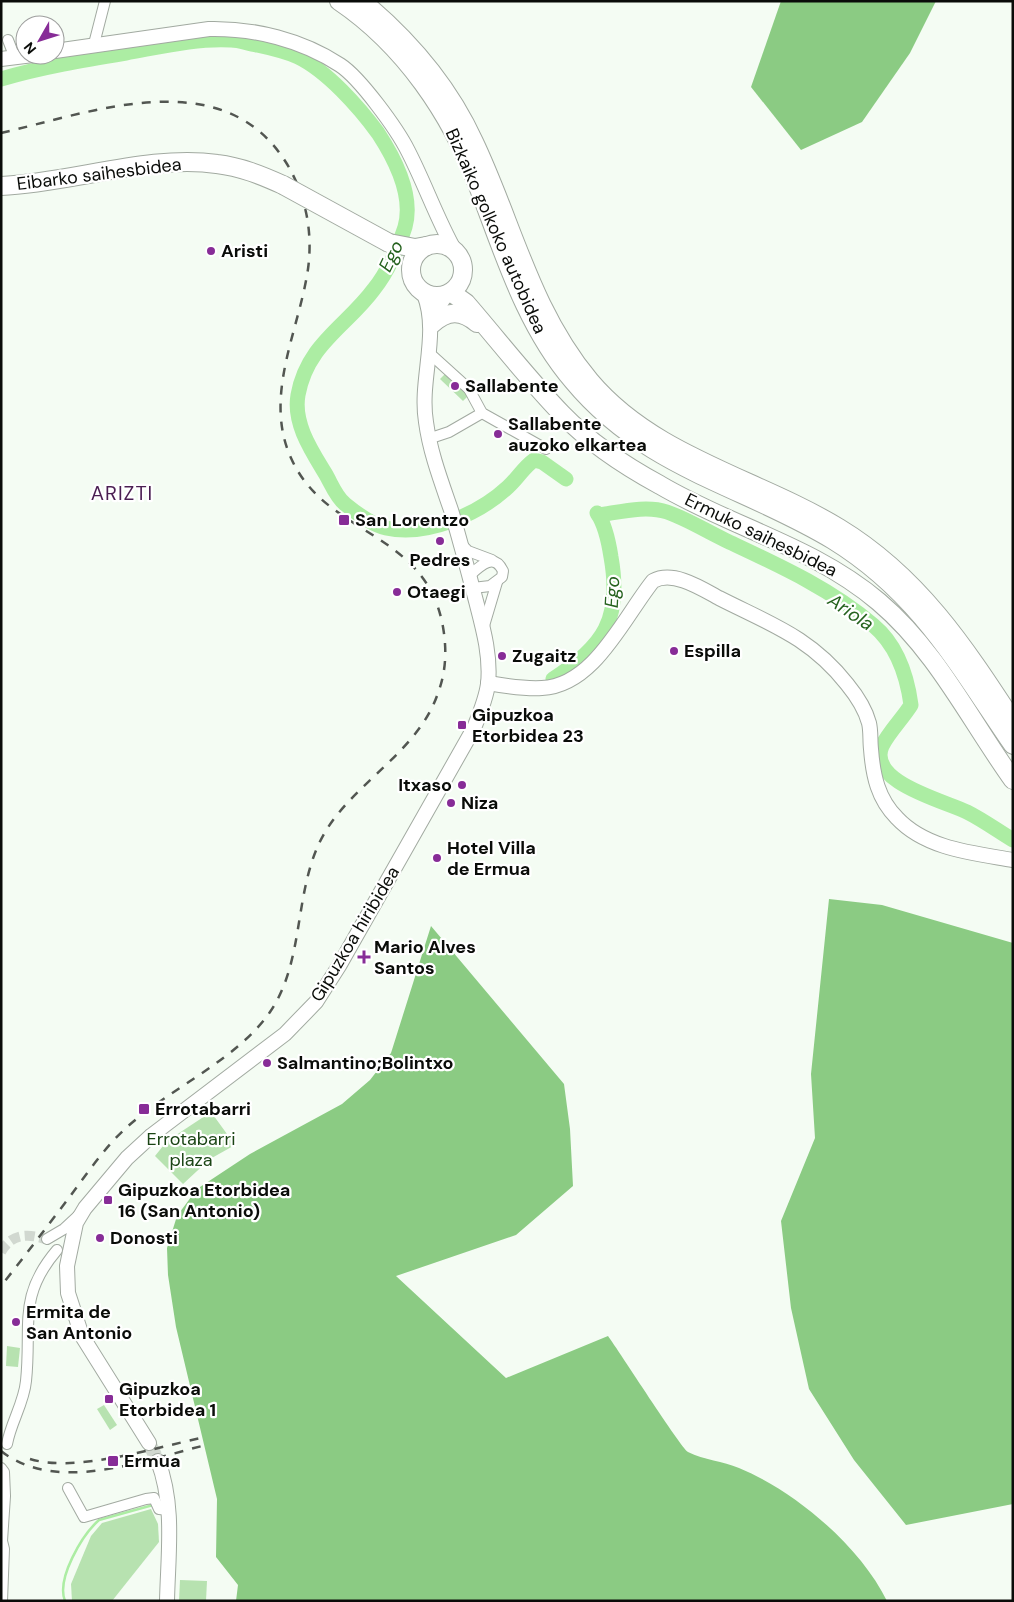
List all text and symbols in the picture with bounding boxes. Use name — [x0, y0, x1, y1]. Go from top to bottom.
north arrow — [15, 15, 65, 65]
text: N — [20, 39, 40, 58]
street label: Bizkaiko golkoko autobidea — [440, 125, 552, 337]
street label: Eibarko saihesbidea — [15, 152, 183, 196]
water label: Ego — [373, 236, 409, 276]
place label: Aristi — [221, 239, 268, 263]
marker: Aristi — [205, 245, 217, 257]
place label: Sallabente — [465, 374, 559, 398]
marker: Sallabente — [449, 380, 461, 392]
place label: Sallabente auzoko elkartea — [508, 412, 647, 457]
marker: Sallabente auzoko elkartea — [492, 428, 504, 440]
district label: ARIZTI — [91, 480, 153, 506]
street label: Ermuko saihesbidea — [681, 488, 841, 582]
place label: San Lorentzo — [355, 508, 469, 532]
marker: San Lorentzo — [337, 513, 351, 527]
marker: Pedres — [434, 535, 446, 547]
place label: Pedres — [410, 548, 470, 572]
water label: Ego — [599, 575, 625, 609]
place label: Otaegi — [407, 580, 466, 604]
marker: Otaegi — [391, 586, 403, 598]
water label: Ariola — [822, 587, 879, 636]
place label: Espilla — [684, 639, 741, 663]
place label: Zugaitz — [512, 644, 576, 668]
marker: Espilla — [668, 645, 680, 657]
marker: Zugaitz — [496, 650, 508, 662]
place label: Gipuzkoa Etorbidea 23 — [472, 703, 584, 748]
marker: Gipuzkoa Etorbidea 23 — [456, 719, 468, 731]
place label: Itxaso — [398, 773, 452, 797]
marker: Itxaso — [456, 779, 468, 791]
place label: Niza — [461, 791, 498, 815]
marker: Niza — [445, 797, 457, 809]
place label: Hotel Villa de Ermua — [447, 836, 536, 881]
marker: Hotel Villa de Ermua — [431, 852, 443, 864]
street label: Gipuzkoa hiribidea — [305, 862, 405, 1006]
place label: Mario Alves Santos — [374, 935, 476, 980]
marker: Mario Alves Santos — [358, 951, 370, 963]
place label: Salmantino;Bolintxo — [277, 1051, 454, 1075]
marker: Salmantino;Bolintxo — [261, 1057, 273, 1069]
place label: Errotabarri — [155, 1097, 251, 1121]
marker: Errotabarri — [137, 1102, 151, 1116]
park label: Errotabarri plaza — [146, 1127, 236, 1172]
place label: Gipuzkoa Etorbidea 16 (San Antonio) — [118, 1178, 290, 1223]
marker: Gipuzkoa Etorbidea 16 (San Antonio) — [102, 1194, 114, 1206]
place label: Donosti — [110, 1226, 178, 1250]
marker: Donosti — [94, 1232, 106, 1244]
place label: Ermita de San Antonio — [26, 1300, 132, 1345]
marker: Ermita de San Antonio — [10, 1316, 22, 1328]
place label: Gipuzkoa Etorbidea 1 — [119, 1377, 216, 1422]
marker: Gipuzkoa Etorbidea 1 — [103, 1393, 115, 1405]
place label: Ermua — [124, 1449, 180, 1473]
marker: Ermua — [106, 1454, 120, 1468]

